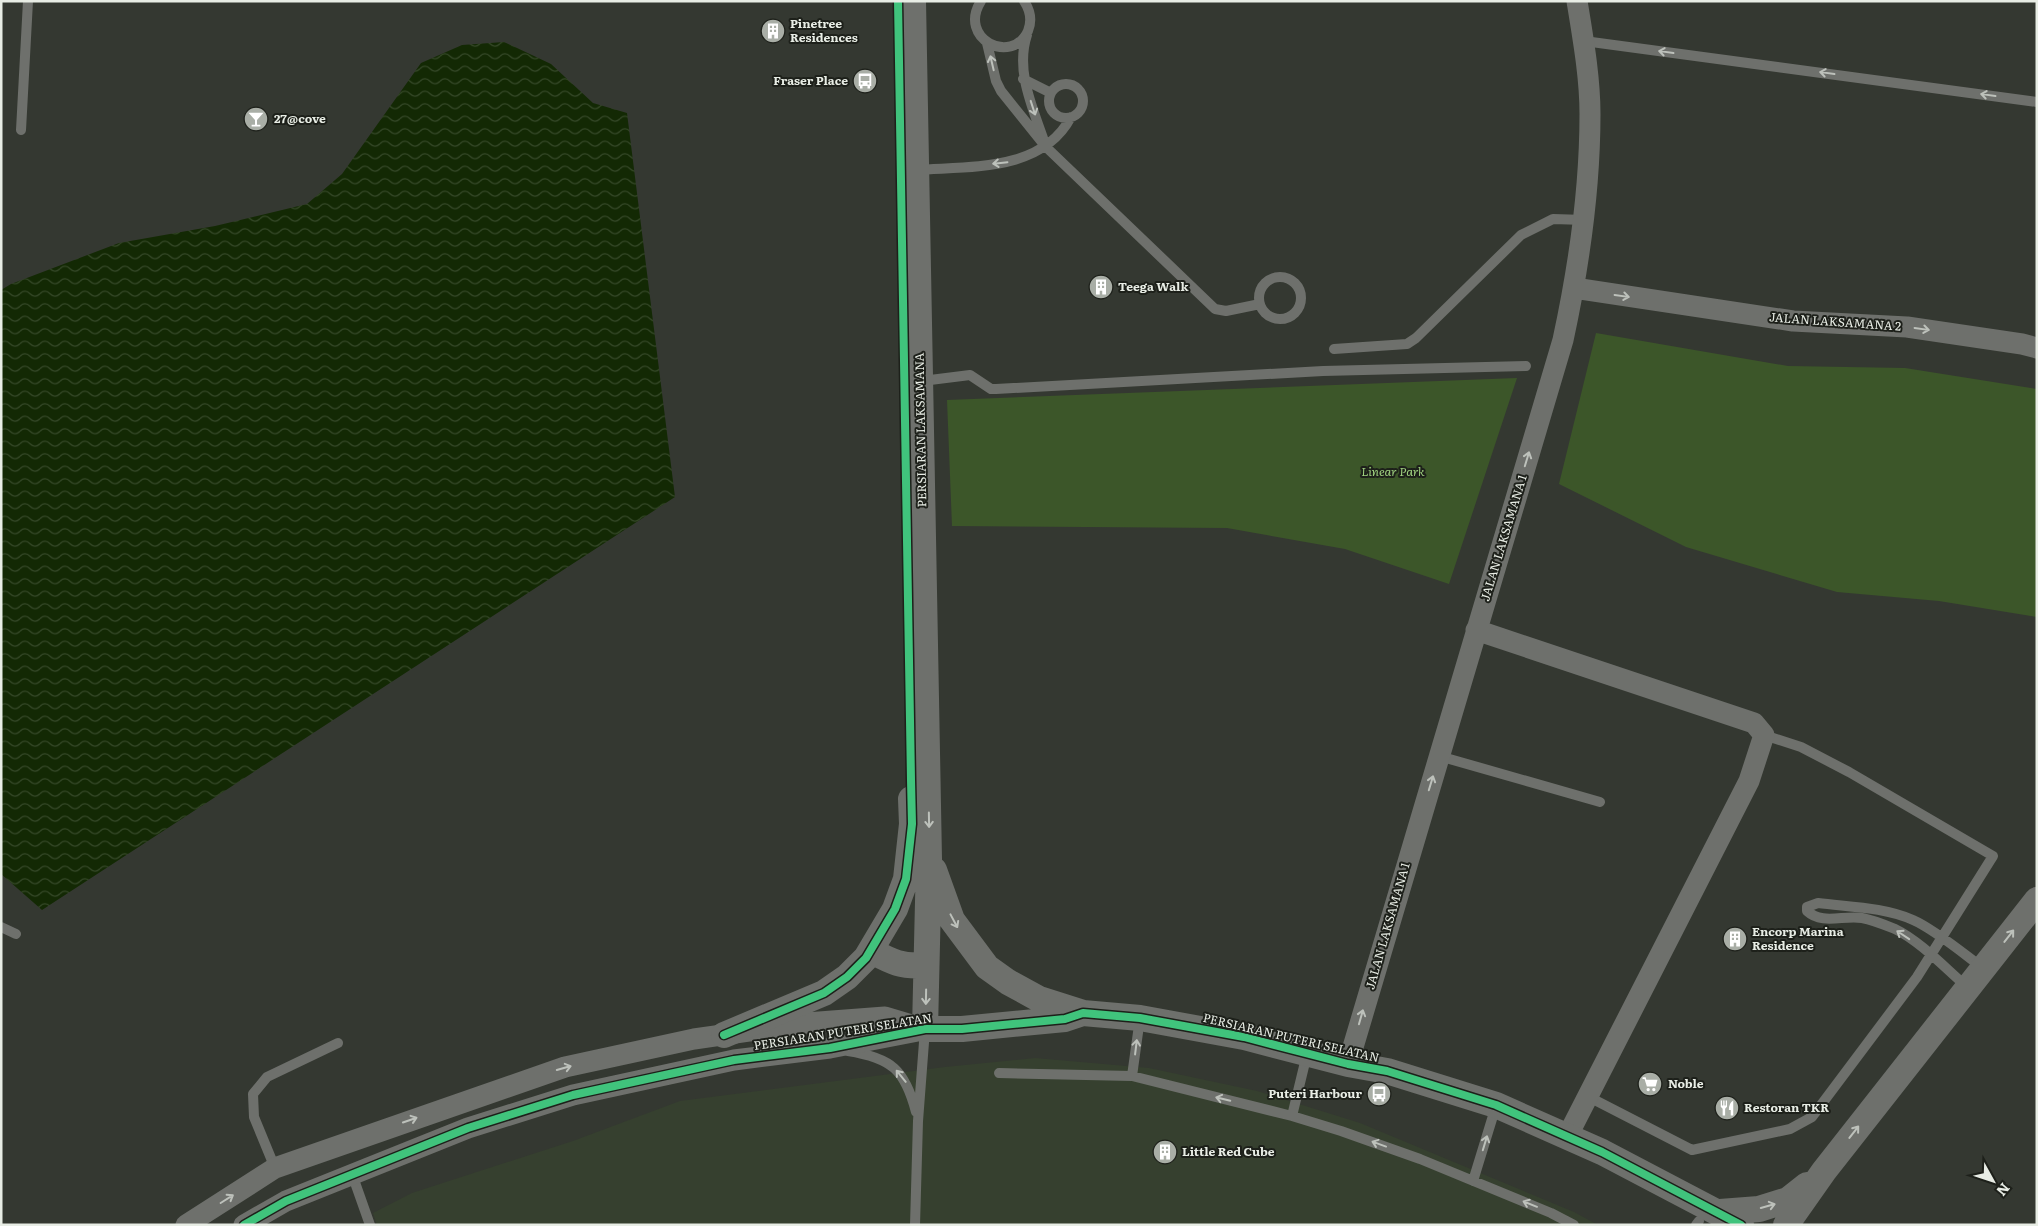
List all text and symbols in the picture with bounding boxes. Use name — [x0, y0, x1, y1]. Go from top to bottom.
place label: Pinetree Residences — [790, 14, 858, 46]
building icon: Pinetree Residences — [760, 18, 786, 44]
one-way arrow — [1659, 47, 1675, 57]
one-way arrow — [987, 56, 996, 72]
bus stop icon: Fraser Place — [852, 68, 878, 94]
one-way arrow — [1820, 68, 1836, 78]
place label: Fraser Place — [773, 71, 848, 89]
one-way arrow — [1981, 90, 1997, 100]
one-way arrow — [1029, 100, 1038, 115]
bar icon: 27@cove — [243, 106, 269, 132]
place label: 27@cove — [274, 109, 326, 127]
one-way arrow — [992, 158, 1008, 168]
building icon: Teega Walk — [1088, 274, 1114, 300]
place label: Teega Walk — [1118, 277, 1189, 295]
one-way arrow — [1614, 291, 1630, 301]
street label: JALAN LAKSAMANA 2 — [1768, 307, 1902, 335]
one-way arrow — [1914, 325, 1930, 335]
street label: PERSIARAN LAKSAMANA — [910, 352, 930, 507]
one-way arrow — [1523, 452, 1533, 468]
park label: Linear Park — [1361, 462, 1425, 480]
street label: JALAN LAKSAMANA 1 — [1475, 472, 1531, 603]
one-way arrow — [1426, 775, 1436, 791]
one-way arrow — [924, 812, 933, 828]
street label: JALAN LAKSAMANA 1 — [1360, 860, 1414, 991]
one-way arrow — [949, 913, 959, 928]
place label: Encorp Marina Residence — [1752, 922, 1844, 954]
building icon: Encorp Marina Residence — [1722, 926, 1748, 952]
one-way arrow — [1896, 929, 1910, 940]
one-way arrow — [2003, 929, 2014, 942]
one-way arrow — [921, 988, 931, 1005]
street label: PERSIARAN PUTERI SELATAN — [752, 1008, 933, 1054]
street label: PERSIARAN PUTERI SELATAN — [1201, 1008, 1381, 1066]
one-way arrow — [1357, 1009, 1367, 1025]
one-way arrow — [1131, 1039, 1141, 1055]
one-way arrow — [555, 1063, 571, 1073]
one-way arrow — [895, 1070, 906, 1083]
supermarket icon: Noble — [1637, 1071, 1663, 1097]
place label: Noble — [1668, 1074, 1704, 1092]
bus stop icon: Puteri Harbour — [1366, 1081, 1392, 1107]
place label: Puteri Harbour — [1268, 1084, 1362, 1102]
one-way arrow — [1215, 1093, 1231, 1103]
restaurant icon: Restoran TKR — [1714, 1095, 1740, 1121]
place label: Restoran TKR — [1744, 1098, 1829, 1116]
one-way arrow — [402, 1115, 418, 1125]
one-way arrow — [1849, 1126, 1860, 1139]
one-way arrow — [1480, 1136, 1490, 1152]
building icon: Little Red Cube — [1152, 1139, 1178, 1165]
one-way arrow — [1371, 1139, 1387, 1148]
place label: Little Red Cube — [1182, 1142, 1275, 1160]
north arrow — [1968, 1156, 2018, 1206]
text: N — [1992, 1179, 2015, 1201]
one-way arrow — [220, 1193, 234, 1203]
one-way arrow — [1522, 1199, 1538, 1208]
one-way arrow — [1760, 1201, 1776, 1211]

